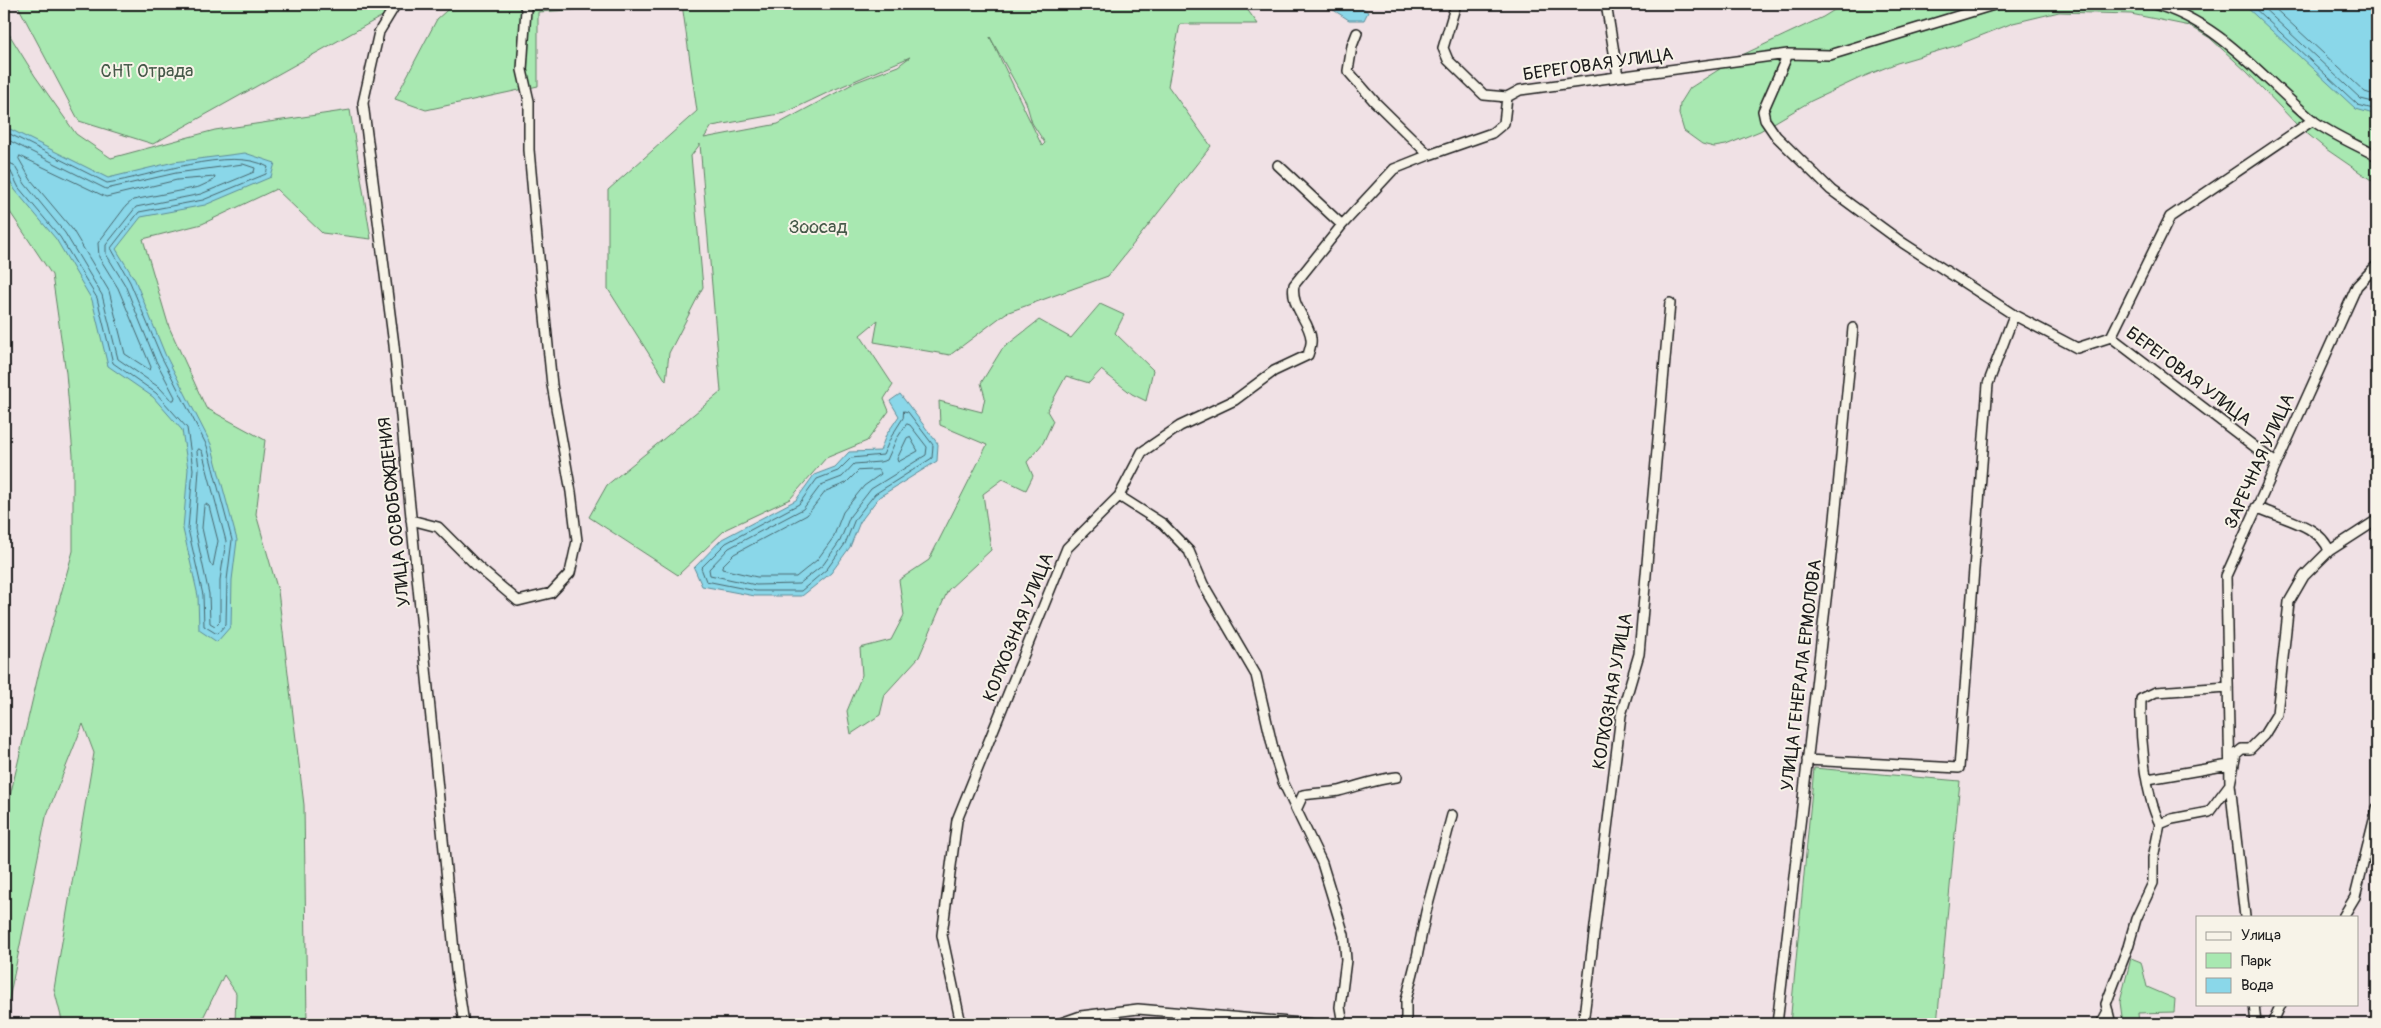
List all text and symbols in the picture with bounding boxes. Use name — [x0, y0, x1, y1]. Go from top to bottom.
street label: БЕРЕГОВАЯ УЛИЦА — [1521, 43, 1675, 86]
park label: СНТ Отрада — [101, 60, 193, 83]
park label: Зоосад — [789, 216, 847, 239]
street label: БЕРЕГОВАЯ УЛИЦА — [2121, 322, 2256, 431]
street label: ЗАРЕЧНАЯ УЛИЦА — [2219, 390, 2300, 533]
street label: УЛИЦА ОСВОБОЖДЕНИЯ — [373, 416, 416, 608]
street label: КОЛХОЗНАЯ УЛИЦА — [978, 549, 1059, 705]
street label: УЛИЦА ГЕНЕРАЛА ЕРМОЛОВА — [1776, 558, 1827, 792]
street label: КОЛХОЗНАЯ УЛИЦА — [1587, 611, 1638, 771]
legend — [2196, 916, 2358, 1006]
text: Улица — [2241, 926, 2281, 945]
text: Парк — [2241, 952, 2272, 971]
text: Вода — [2241, 976, 2274, 995]

